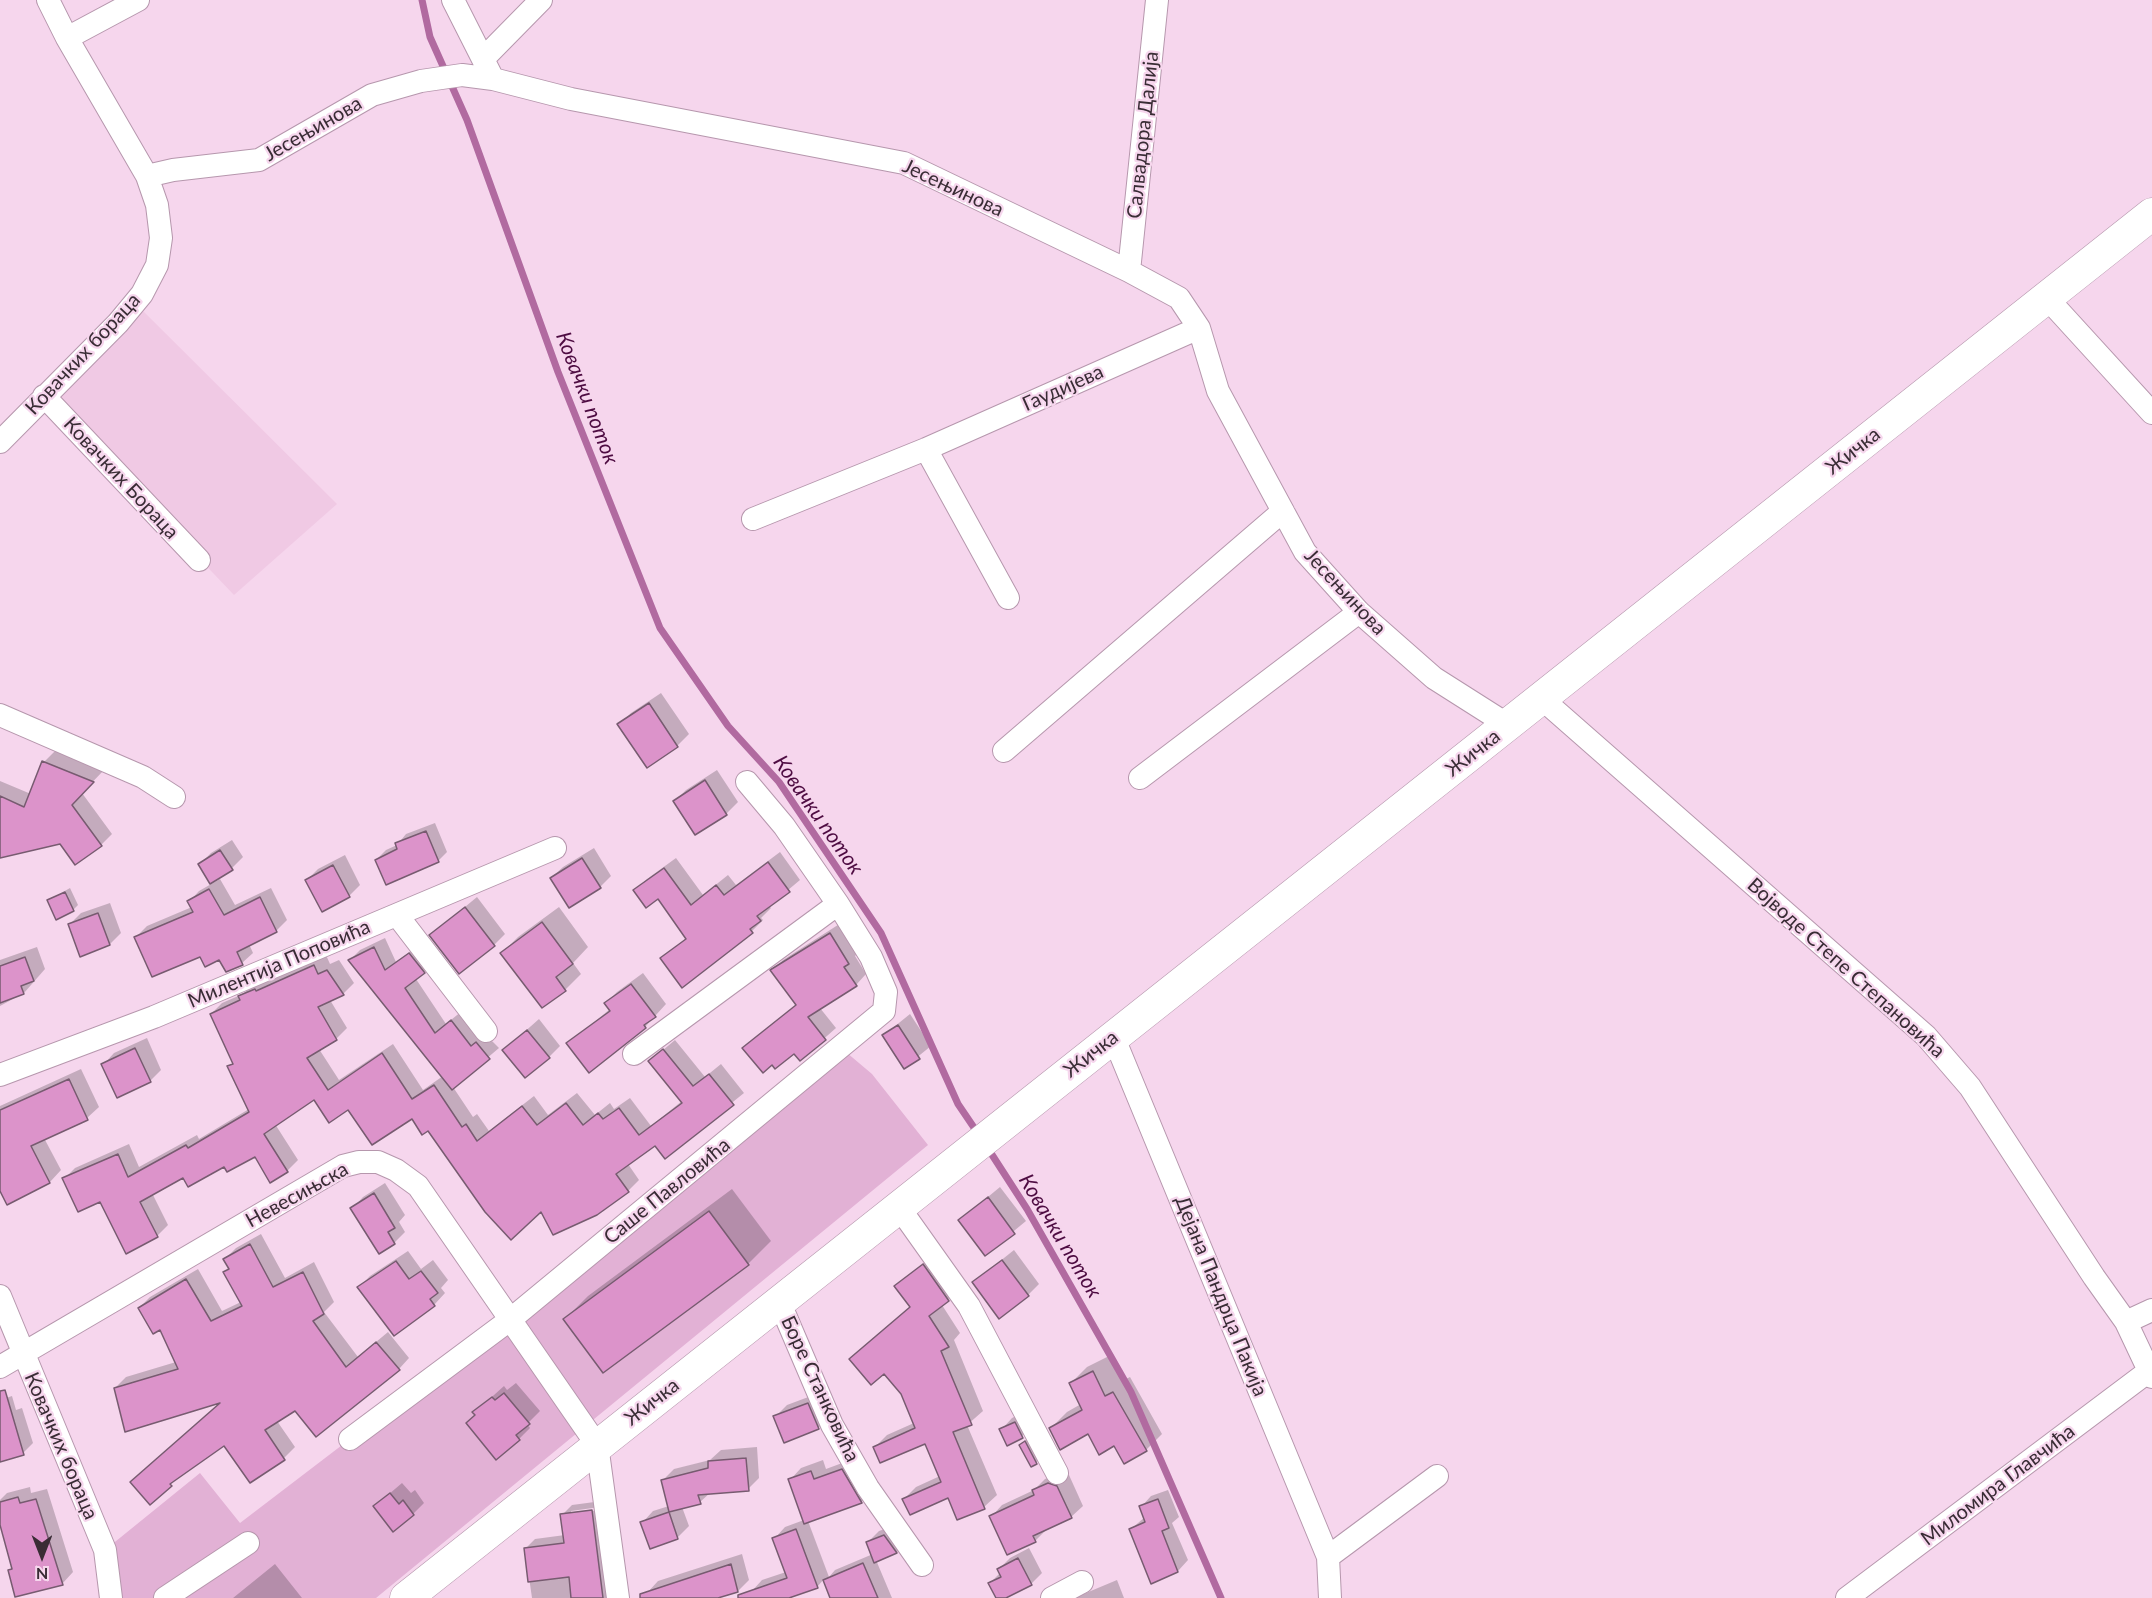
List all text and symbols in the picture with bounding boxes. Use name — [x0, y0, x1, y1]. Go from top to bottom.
street label: Салвадора Далија — [1122, 50, 1164, 220]
street label: Јесењинова — [260, 91, 366, 167]
street label: Јесењинова — [899, 154, 1007, 222]
street label: Ковачких бораца — [21, 288, 145, 420]
water label: Ковачки поток — [550, 328, 624, 468]
street label: Гаудијева — [1019, 360, 1107, 416]
street label: Ковачких Бораца — [58, 412, 184, 544]
street label: Жичка — [1821, 422, 1885, 480]
street label: Јесењинова — [1299, 544, 1391, 640]
street label: Жичка — [1441, 724, 1505, 782]
water label: Ковачки поток — [768, 751, 868, 879]
street label: Војводе Степе Степановића — [1742, 873, 1950, 1063]
street label: Милентија Поповића — [184, 915, 374, 1013]
street label: Жичка — [1059, 1025, 1123, 1083]
street label: Саше Павловића — [599, 1133, 735, 1249]
street label: Невесињска — [242, 1157, 352, 1233]
water label: Ковачки поток — [1013, 1170, 1107, 1302]
street label: Дејана Пандрца Пакија — [1170, 1192, 1272, 1400]
street label: Боре Станковића — [776, 1312, 864, 1466]
street label: Ковачких бораца — [19, 1369, 103, 1523]
street label: Жичка — [620, 1373, 684, 1431]
street label: Миломира Главчића — [1916, 1419, 2080, 1551]
north arrow — [12, 1526, 72, 1586]
text: N — [36, 1565, 48, 1584]

